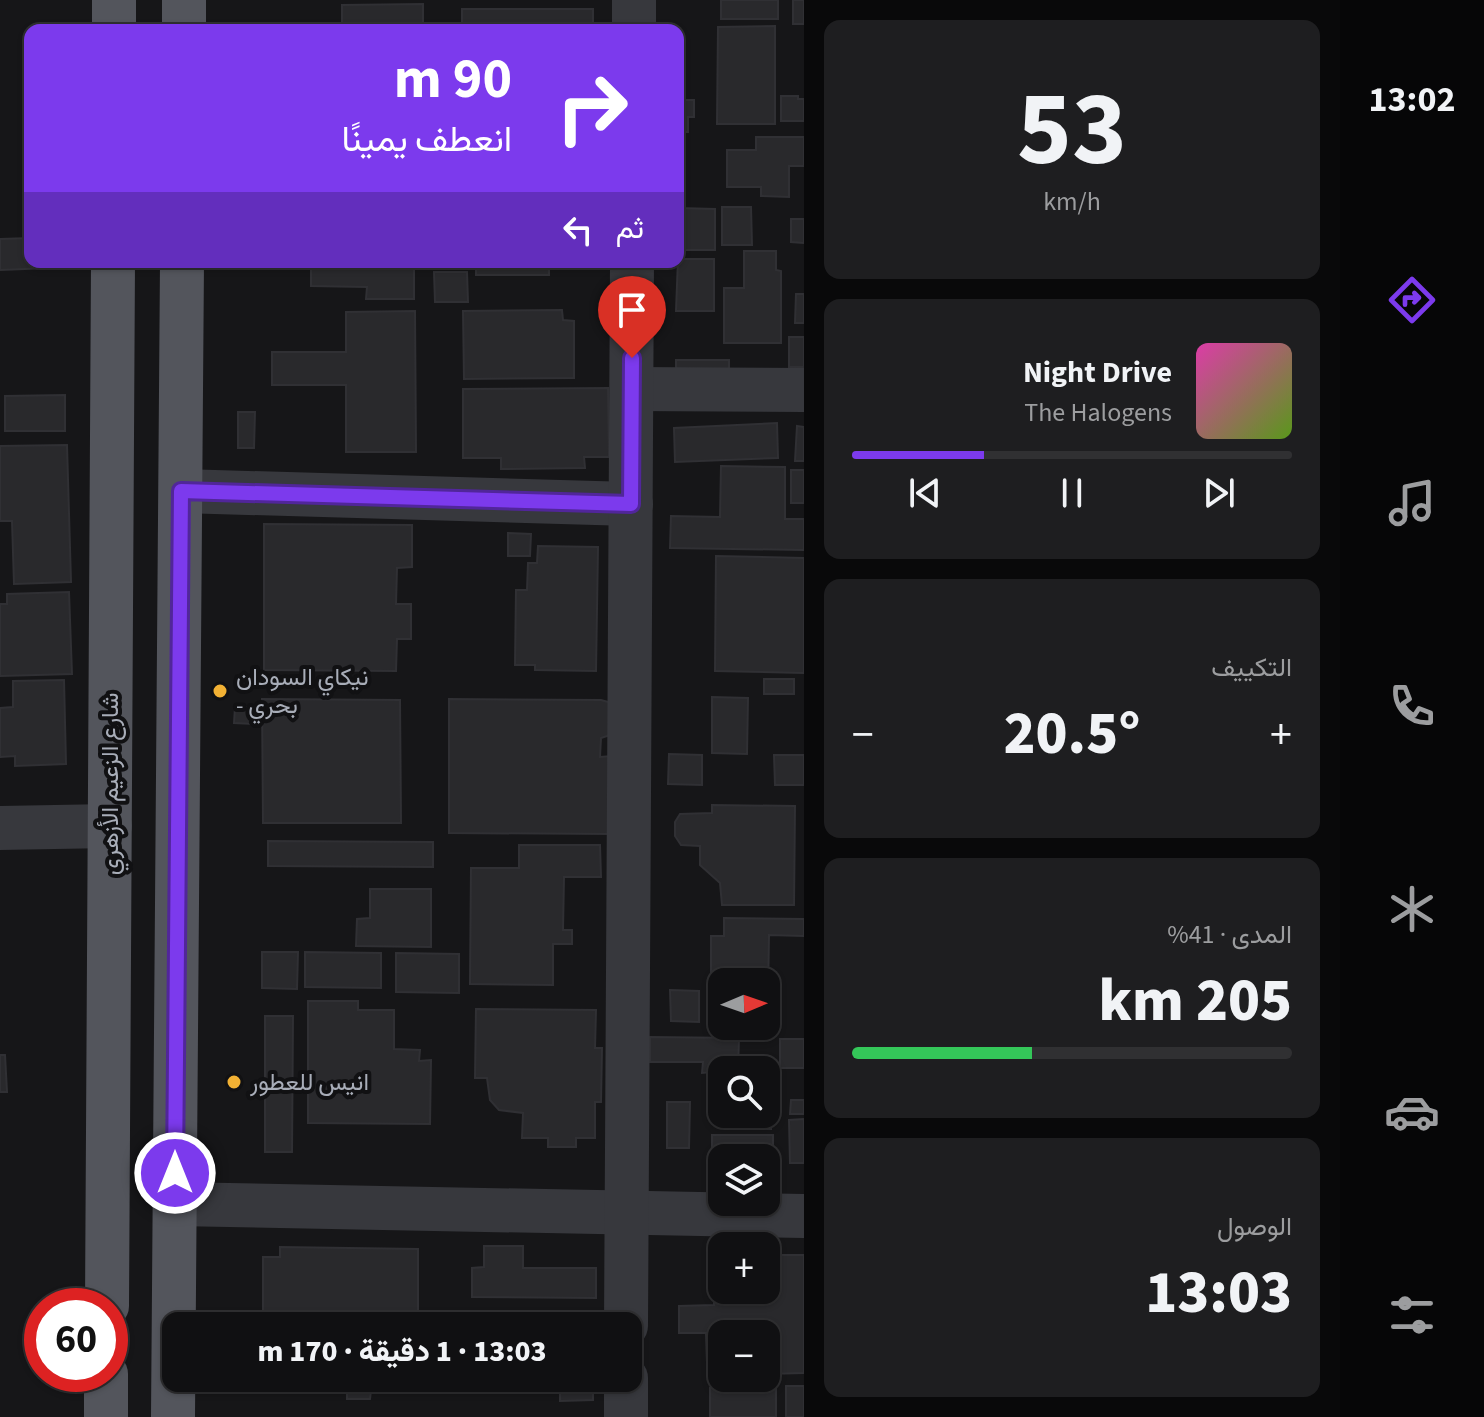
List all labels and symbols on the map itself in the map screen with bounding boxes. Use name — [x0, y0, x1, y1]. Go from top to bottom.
pin — [598, 276, 666, 358]
place label: نيكاي السودان - بحري — [236, 660, 369, 724]
marker: نيكاي السودان - بحري — [211, 682, 229, 700]
street label: شارع الزعيم الأزهري — [93, 693, 129, 875]
north arrow — [708, 968, 780, 1040]
place label: انيس للعطور — [249, 1065, 369, 1100]
marker: انيس للعطور — [225, 1073, 243, 1091]
position arrow — [133, 1131, 217, 1215]
speed limit sign: 60 — [24, 1288, 128, 1392]

